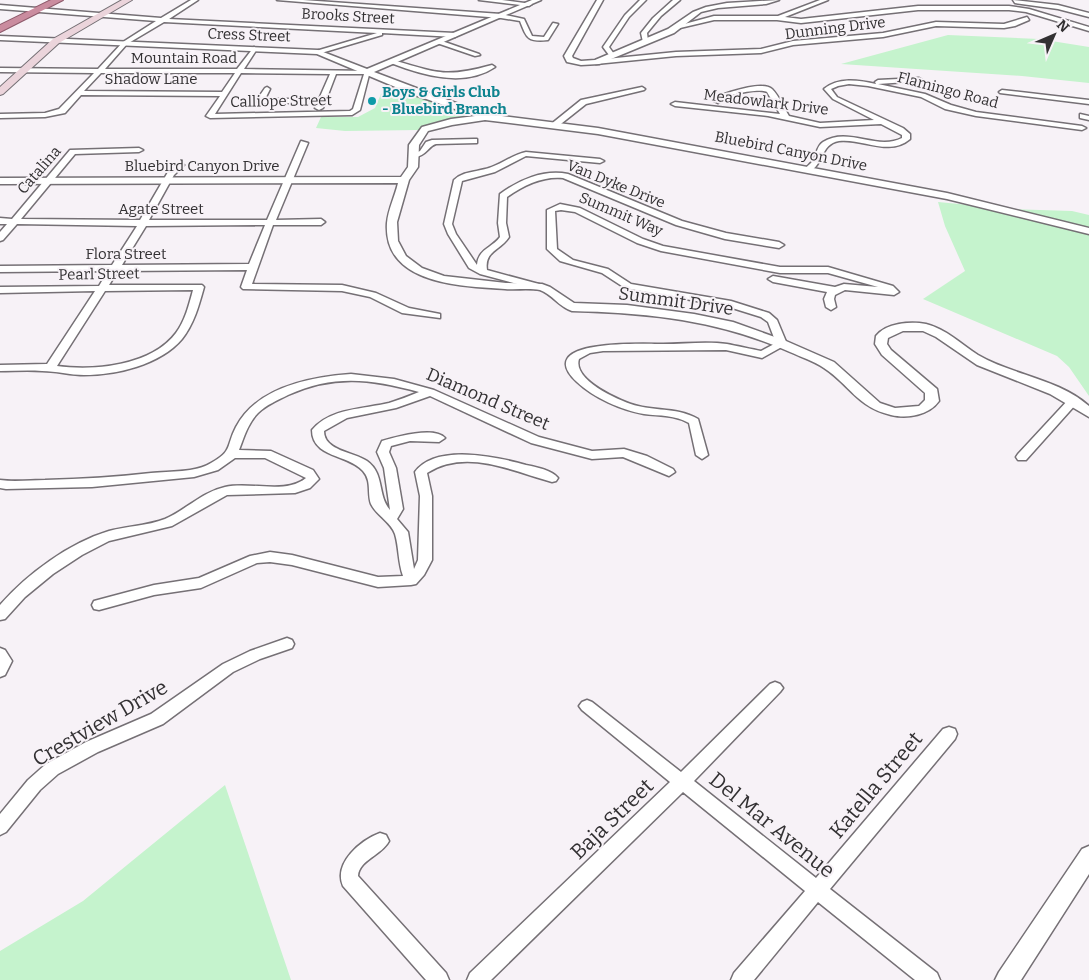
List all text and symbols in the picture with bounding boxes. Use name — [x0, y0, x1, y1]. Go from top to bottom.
street label: Brooks Street — [301, 5, 396, 27]
north arrow — [1029, 10, 1079, 60]
street label: Dunning Drive — [784, 13, 886, 43]
text: N — [1053, 16, 1073, 36]
street label: Cress Street — [207, 25, 292, 45]
street label: Mountain Road — [131, 49, 237, 67]
street label: Flamingo Road — [895, 68, 1001, 112]
street label: Shadow Lane — [105, 70, 197, 88]
place label: Boys & Girls Club - Bluebird Branch — [382, 83, 507, 118]
street label: Meadowlark Drive — [702, 85, 830, 119]
street label: Calliope Street — [230, 91, 333, 111]
marker: Boys & Girls Club - Bluebird Branch — [366, 95, 378, 107]
street label: Bluebird Canyon Drive — [713, 127, 869, 175]
street label: Catalina — [13, 142, 65, 198]
street label: Van Dyke Drive — [564, 156, 668, 212]
street label: Bluebird Canyon Drive — [125, 157, 279, 175]
street label: Summit Way — [576, 188, 666, 240]
street label: Agate Street — [118, 200, 204, 218]
street label: Flora Street — [86, 245, 167, 263]
street label: Pearl Street — [58, 264, 140, 284]
street label: Summit Drive — [617, 282, 735, 320]
street label: Diamond Street — [423, 363, 553, 435]
street label: Crestview Drive — [28, 674, 172, 772]
street label: Katella Street — [824, 726, 928, 844]
street label: Del Mar Avenue — [704, 766, 840, 884]
street label: Baja Street — [565, 773, 659, 865]

